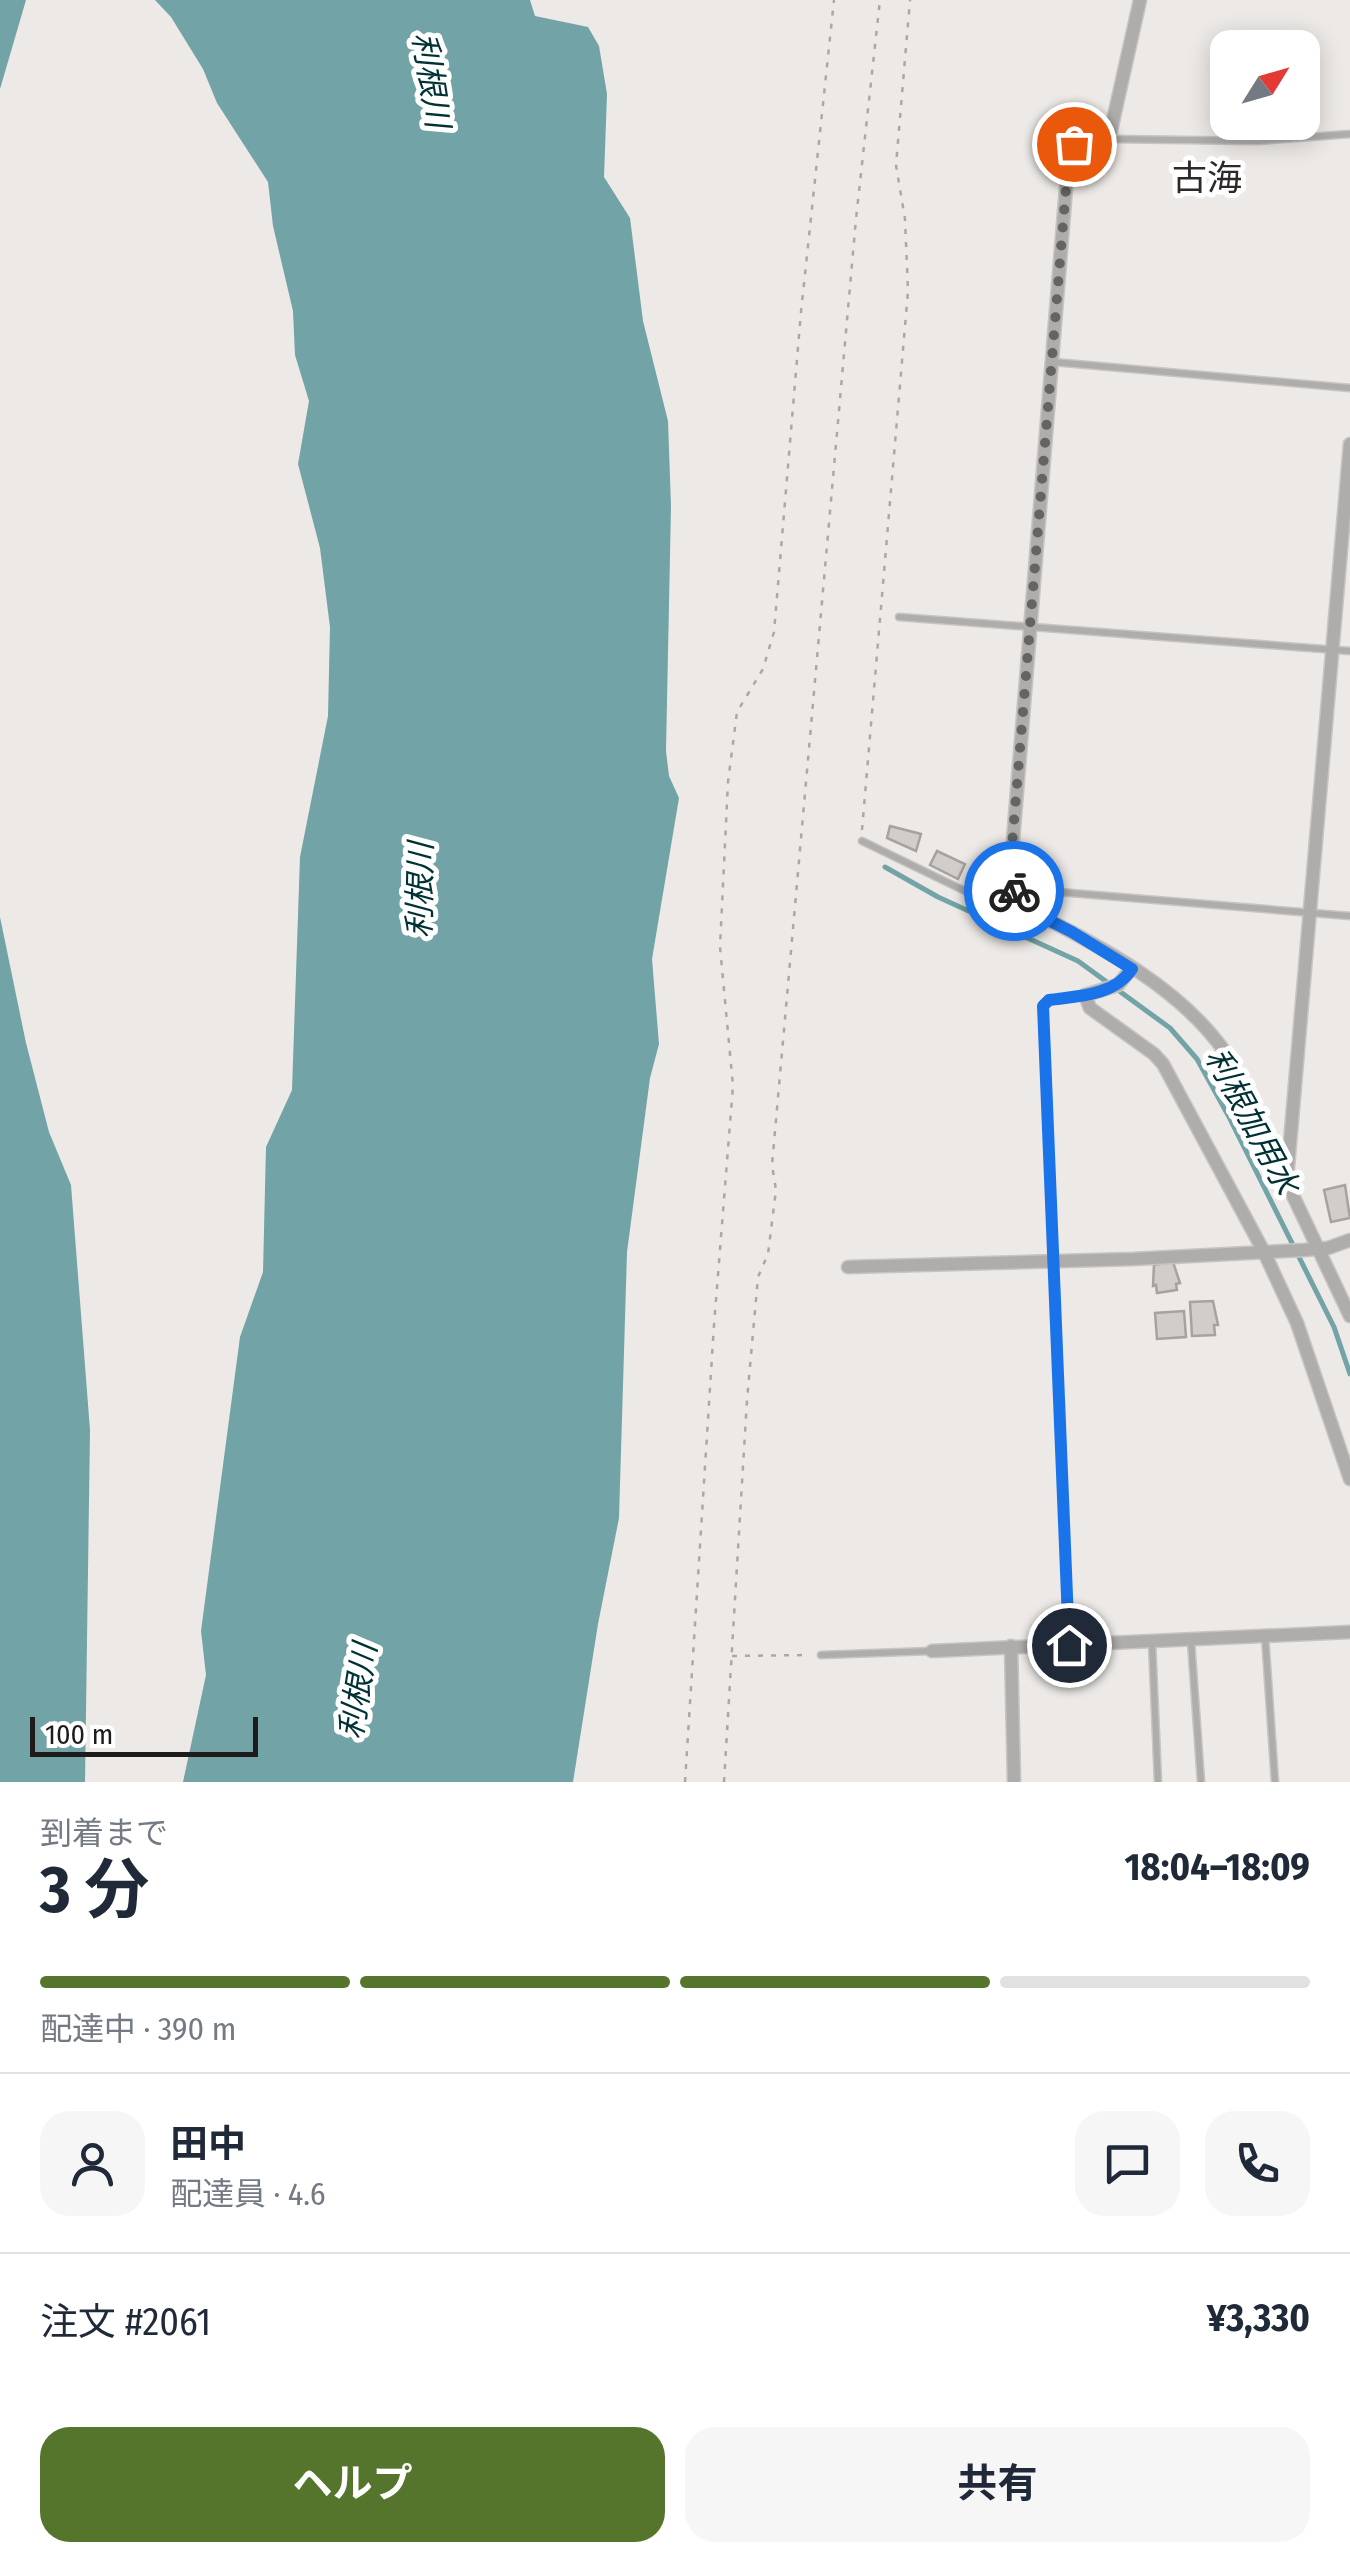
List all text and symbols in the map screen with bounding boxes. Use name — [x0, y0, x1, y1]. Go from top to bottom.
water label: 利根川 — [405, 30, 458, 133]
north arrow — [1210, 30, 1320, 140]
map controls — [1210, 30, 1320, 140]
pin — [1032, 102, 1117, 187]
icon: bag — [1047, 117, 1102, 172]
district label: 古海 — [1172, 157, 1242, 199]
water label: 利根川 — [400, 839, 440, 938]
courier — [964, 841, 1064, 941]
icon: bike — [987, 864, 1042, 919]
water label: 利根加用水 — [1198, 1041, 1308, 1203]
pin — [1027, 1603, 1112, 1688]
icon: home — [1042, 1618, 1097, 1673]
water label: 利根川 — [332, 1638, 385, 1741]
scale bar — [30, 1712, 258, 1756]
text: 100 m — [45, 1718, 113, 1751]
text: 到着まで — [40, 1814, 168, 1852]
text: 18:04–18:09 — [1125, 1844, 1310, 1890]
text: 3 分 — [40, 1851, 149, 1929]
text: 配達中 · 390 m — [40, 2010, 236, 2048]
button: person — [40, 2111, 145, 2216]
button: chat — [1075, 2111, 1180, 2216]
button: phone — [1205, 2111, 1310, 2216]
text: 田中 — [170, 2121, 246, 2167]
text: 配達員 · 4.6 — [170, 2175, 326, 2213]
text: ¥3,330 — [1207, 2295, 1310, 2341]
text: 注文 #2061 — [40, 2299, 211, 2345]
button: ヘルプ — [40, 2427, 665, 2542]
button: 共有 — [685, 2427, 1310, 2542]

